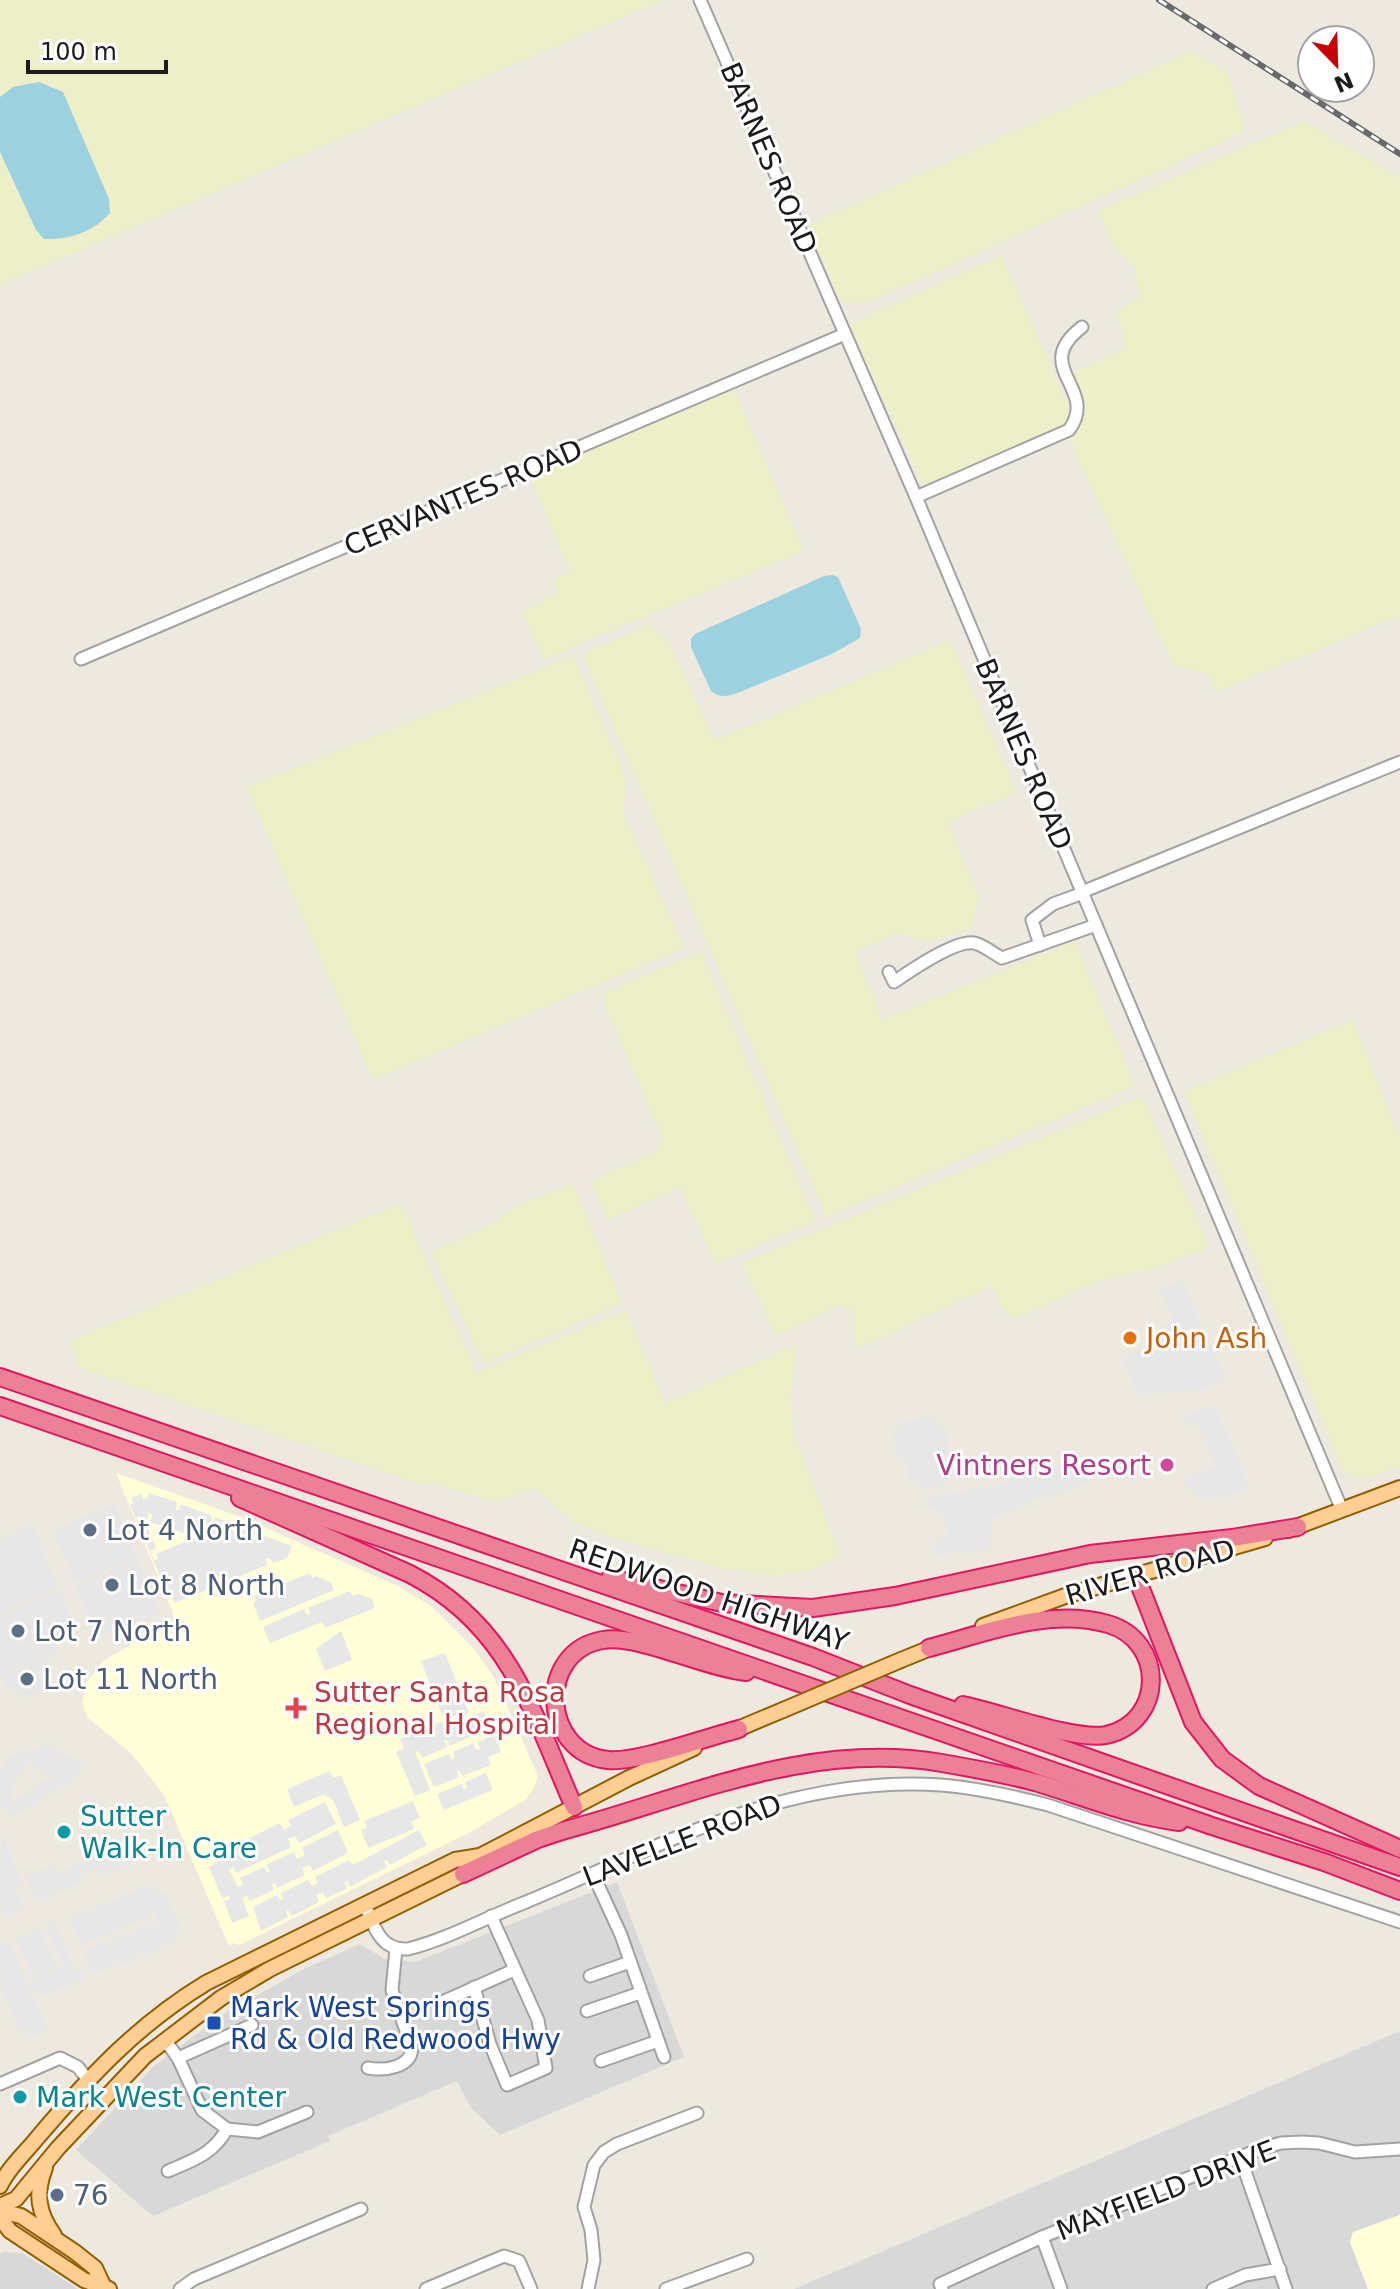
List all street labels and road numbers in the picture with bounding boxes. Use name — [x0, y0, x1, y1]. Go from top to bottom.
street label: BARNES ROAD — [713, 57, 824, 259]
street label: CERVANTES ROAD — [339, 432, 587, 563]
street label: BARNES ROAD — [968, 653, 1079, 855]
street label: REDWOOD HIGHWAY — [565, 1532, 854, 1659]
street label: RIVER ROAD — [1062, 1533, 1239, 1612]
street label: LAVELLE ROAD — [578, 1787, 786, 1893]
street label: MAYFIELD DRIVE — [1052, 2133, 1281, 2248]

